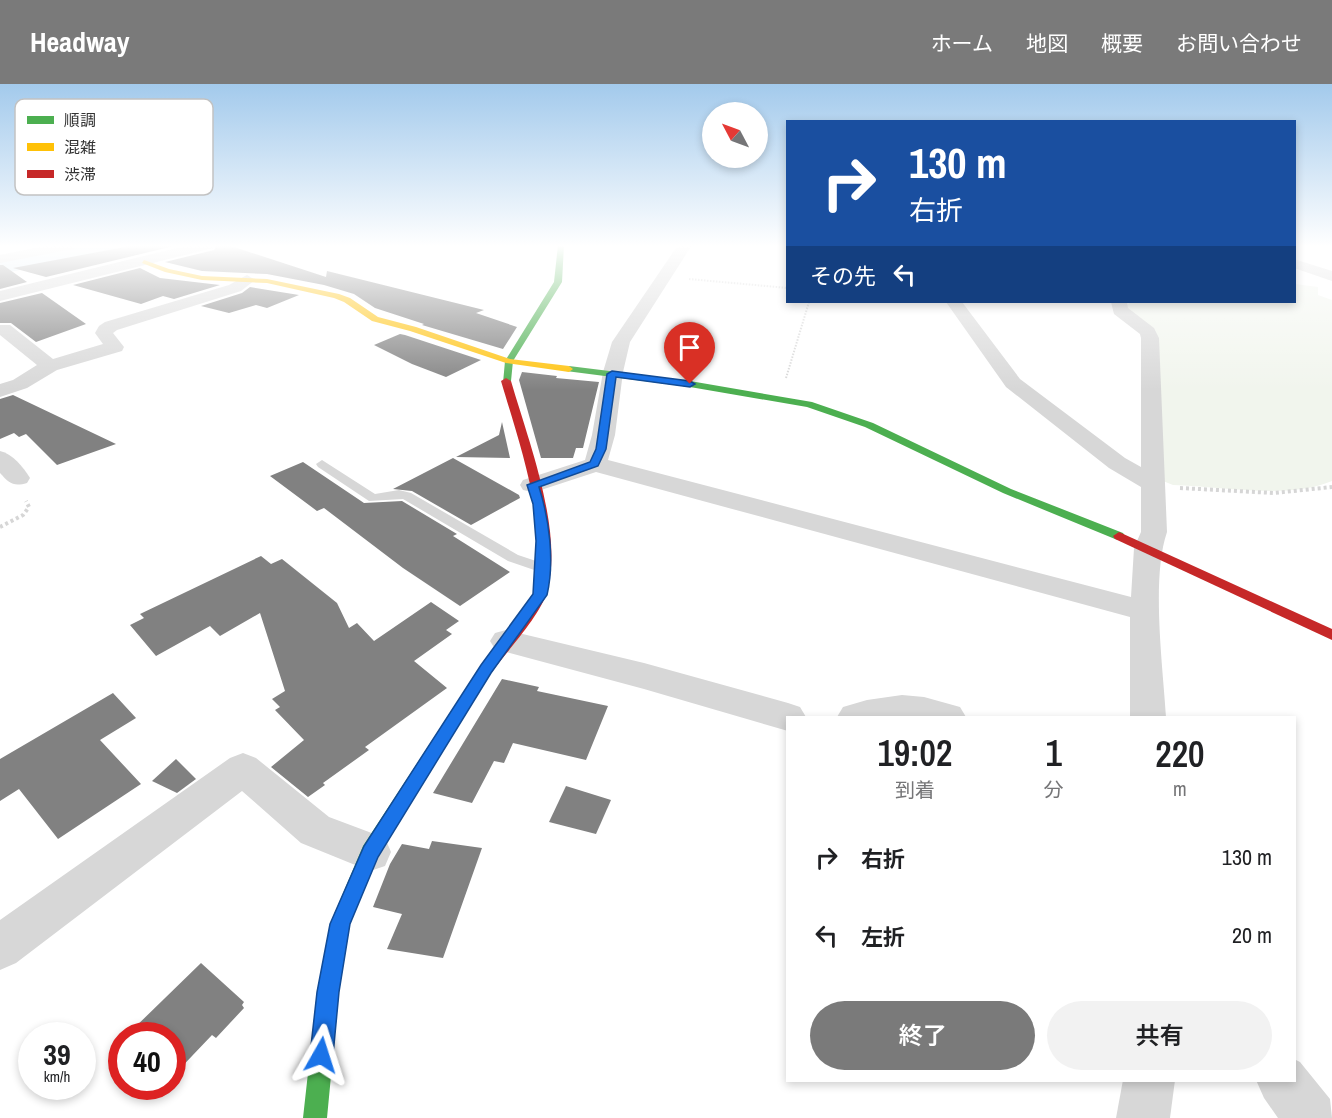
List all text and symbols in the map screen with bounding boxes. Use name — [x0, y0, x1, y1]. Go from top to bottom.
text: Headway — [30, 23, 130, 61]
text: ホーム — [931, 29, 993, 58]
text: 地図 — [1026, 29, 1068, 58]
text: 概要 — [1101, 29, 1143, 58]
text: お問い合わせ — [1176, 29, 1302, 58]
legend — [15, 99, 213, 195]
north arrow — [702, 102, 768, 168]
map controls — [702, 102, 768, 168]
text: 順調 — [64, 109, 96, 131]
text: 130 m — [909, 135, 1007, 191]
text: 混雑 — [64, 136, 96, 158]
icon: right — [810, 144, 888, 222]
text: 渋滞 — [64, 163, 96, 185]
text: 右折 — [909, 192, 963, 228]
icon: left — [888, 258, 921, 291]
text: その先 — [810, 261, 876, 291]
pin — [664, 322, 715, 384]
icon: arrive — [673, 331, 706, 364]
text: 19:02 — [877, 729, 952, 777]
text: 1 — [1046, 729, 1062, 777]
text: 220 — [1155, 730, 1205, 778]
text: m — [1173, 775, 1187, 802]
text: 到着 — [895, 776, 935, 803]
text: 分 — [1044, 776, 1064, 803]
icon: right — [810, 841, 843, 874]
text: 130 m — [1222, 842, 1272, 872]
text: 右折 — [861, 844, 905, 874]
icon: left — [810, 919, 843, 952]
text: 20 m — [1232, 920, 1272, 950]
text: 左折 — [861, 922, 905, 952]
button: 終了 — [810, 1001, 1035, 1070]
button: 共有 — [1047, 1001, 1272, 1070]
speed limit sign: 40 — [108, 1022, 186, 1100]
position arrow — [289, 1023, 353, 1087]
text: 39 — [43, 1034, 71, 1074]
text: km/h — [44, 1066, 70, 1087]

